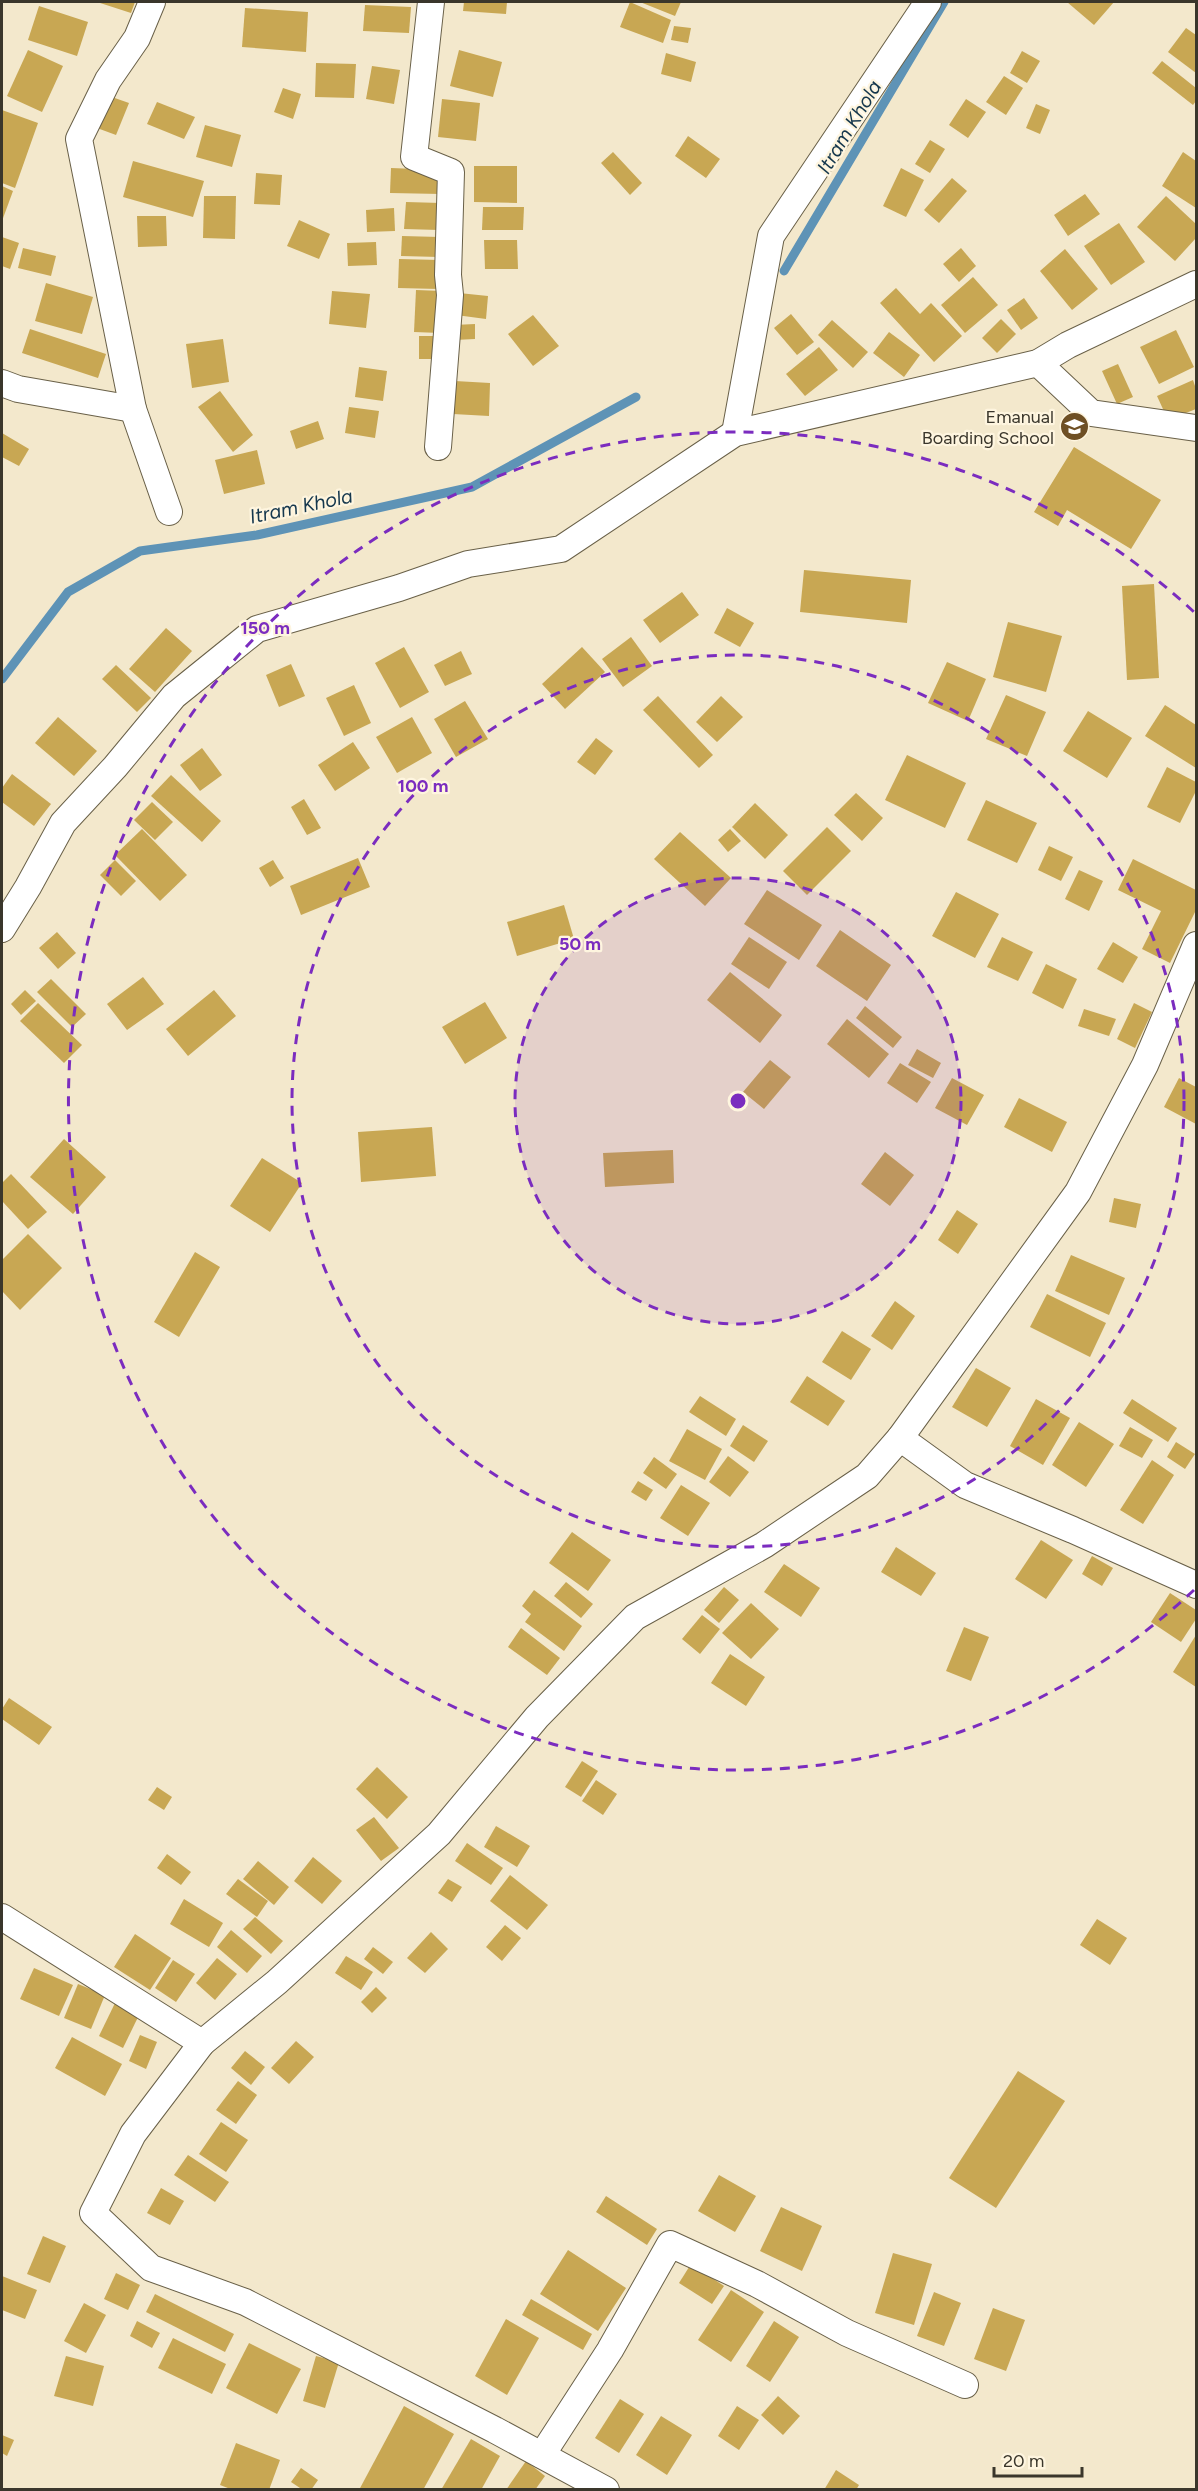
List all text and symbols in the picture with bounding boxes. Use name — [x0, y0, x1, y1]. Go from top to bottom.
water label: Itram Khola — [812, 76, 886, 178]
place label: Emanual Boarding School — [922, 406, 1054, 449]
school or university icon: Emanual Boarding School — [1059, 411, 1091, 443]
water label: Itram Khola — [247, 483, 355, 529]
text: 150 m — [240, 617, 290, 639]
text: 100 m — [398, 775, 448, 797]
text: 50 m — [559, 933, 601, 955]
centre of rings — [728, 1091, 748, 1111]
scale bar — [994, 2440, 1082, 2478]
text: 20 m — [1003, 2450, 1044, 2472]

